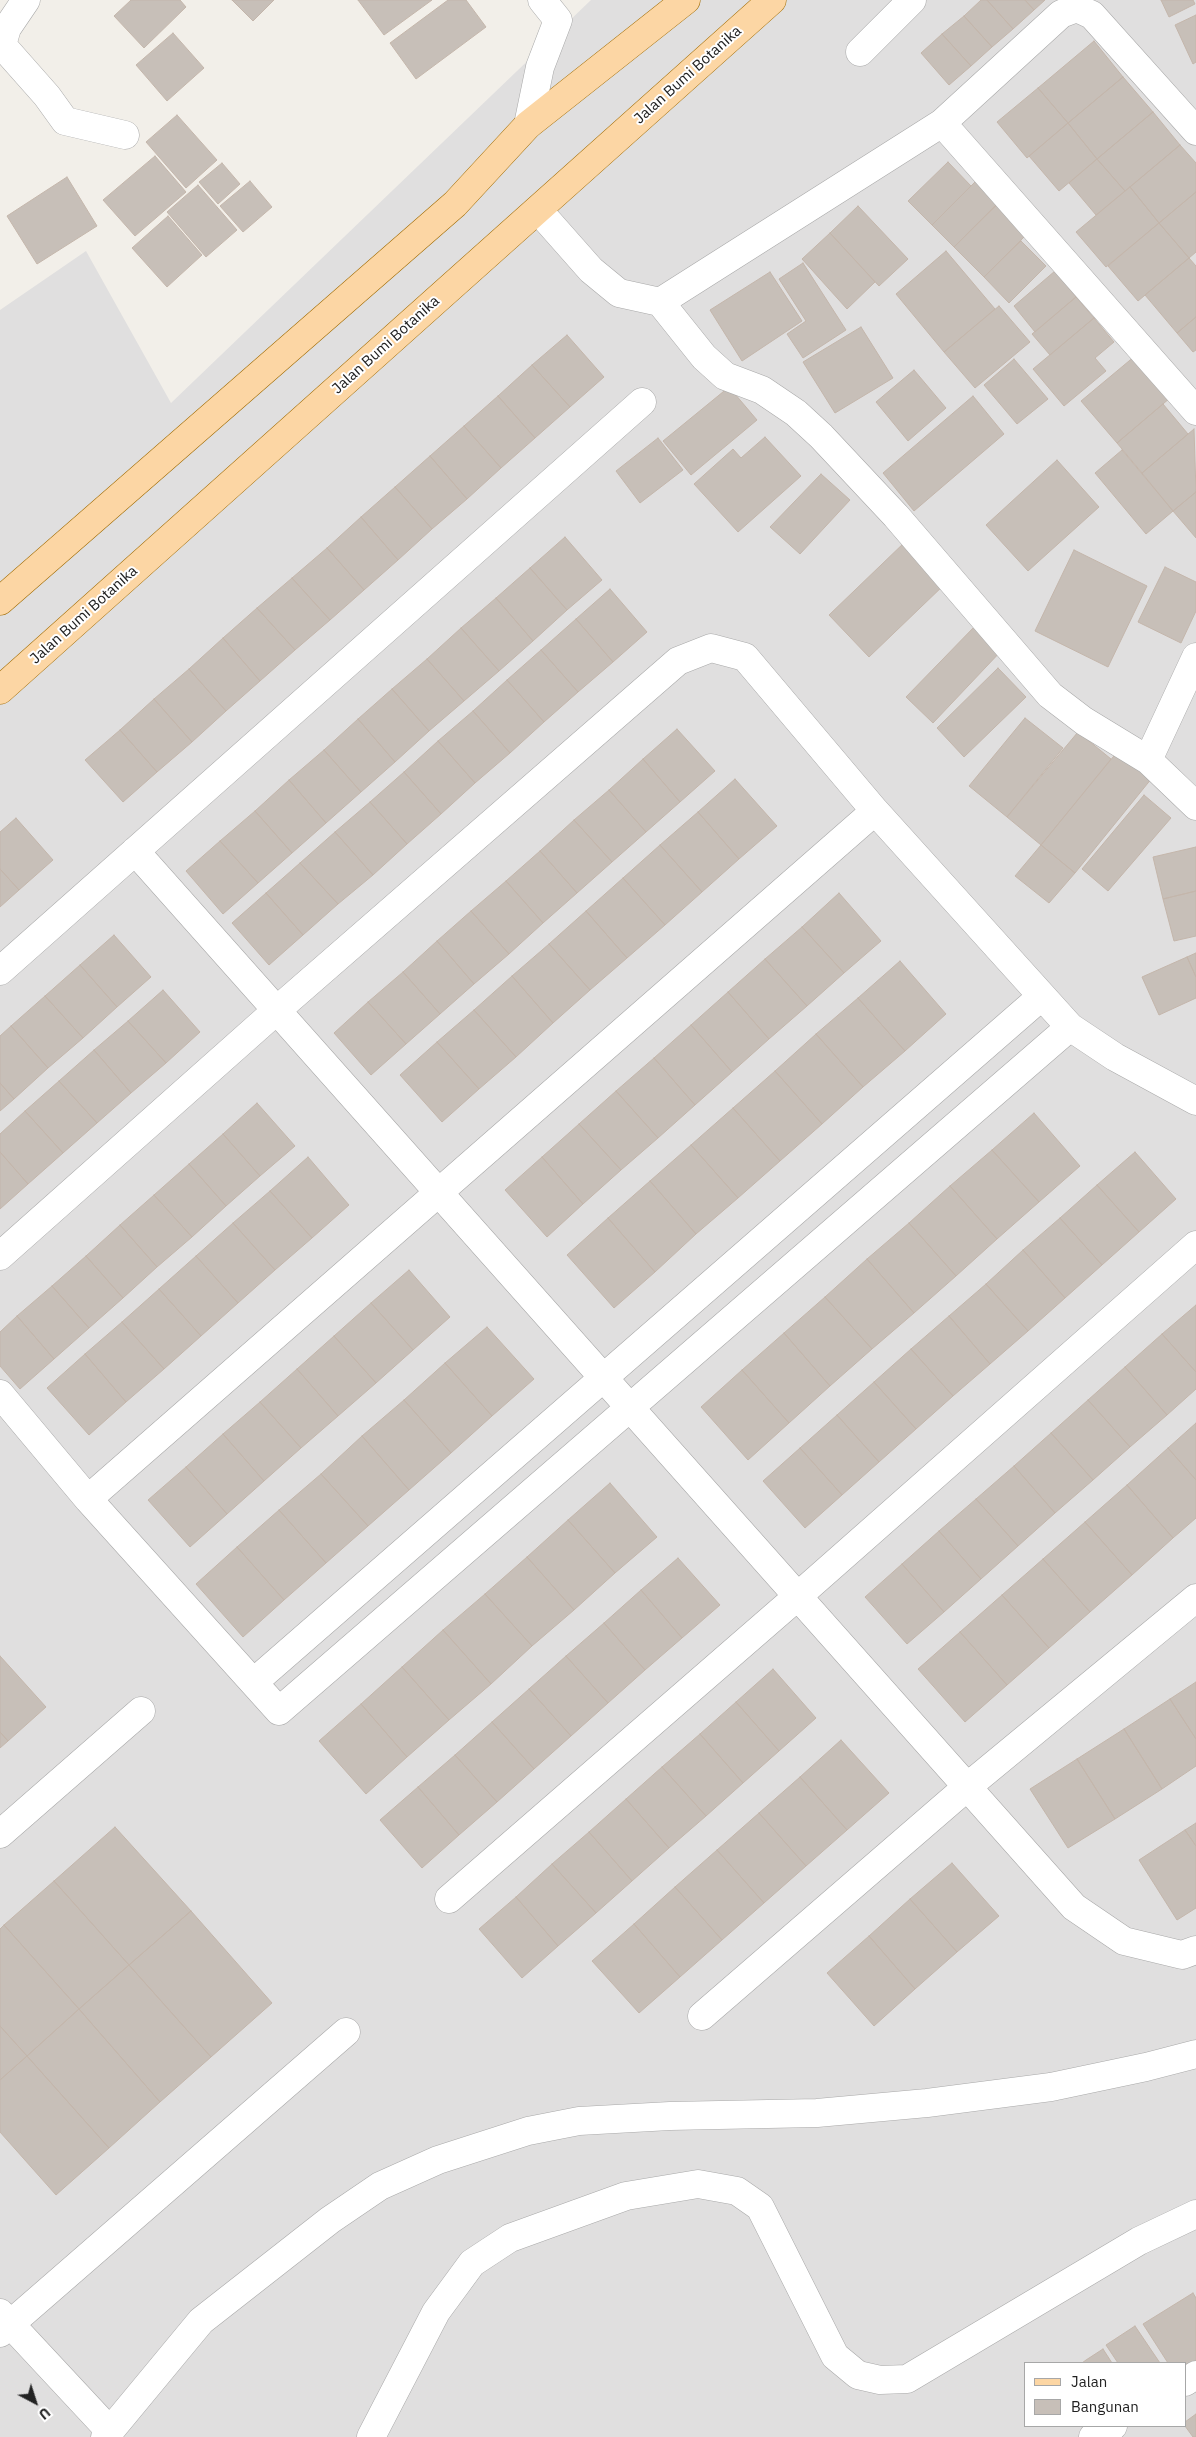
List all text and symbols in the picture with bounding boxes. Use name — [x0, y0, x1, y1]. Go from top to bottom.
street label: Jalan Bumi Botanika — [631, 22, 745, 128]
street label: Jalan Bumi Botanika — [329, 292, 443, 398]
street label: Jalan Bumi Botanika — [27, 562, 141, 668]
legend — [1024, 2362, 1186, 2427]
text: Jalan — [1071, 2372, 1107, 2391]
north arrow — [10, 2377, 60, 2427]
text: Bangunan — [1071, 2397, 1139, 2416]
text: U — [35, 2403, 54, 2424]

